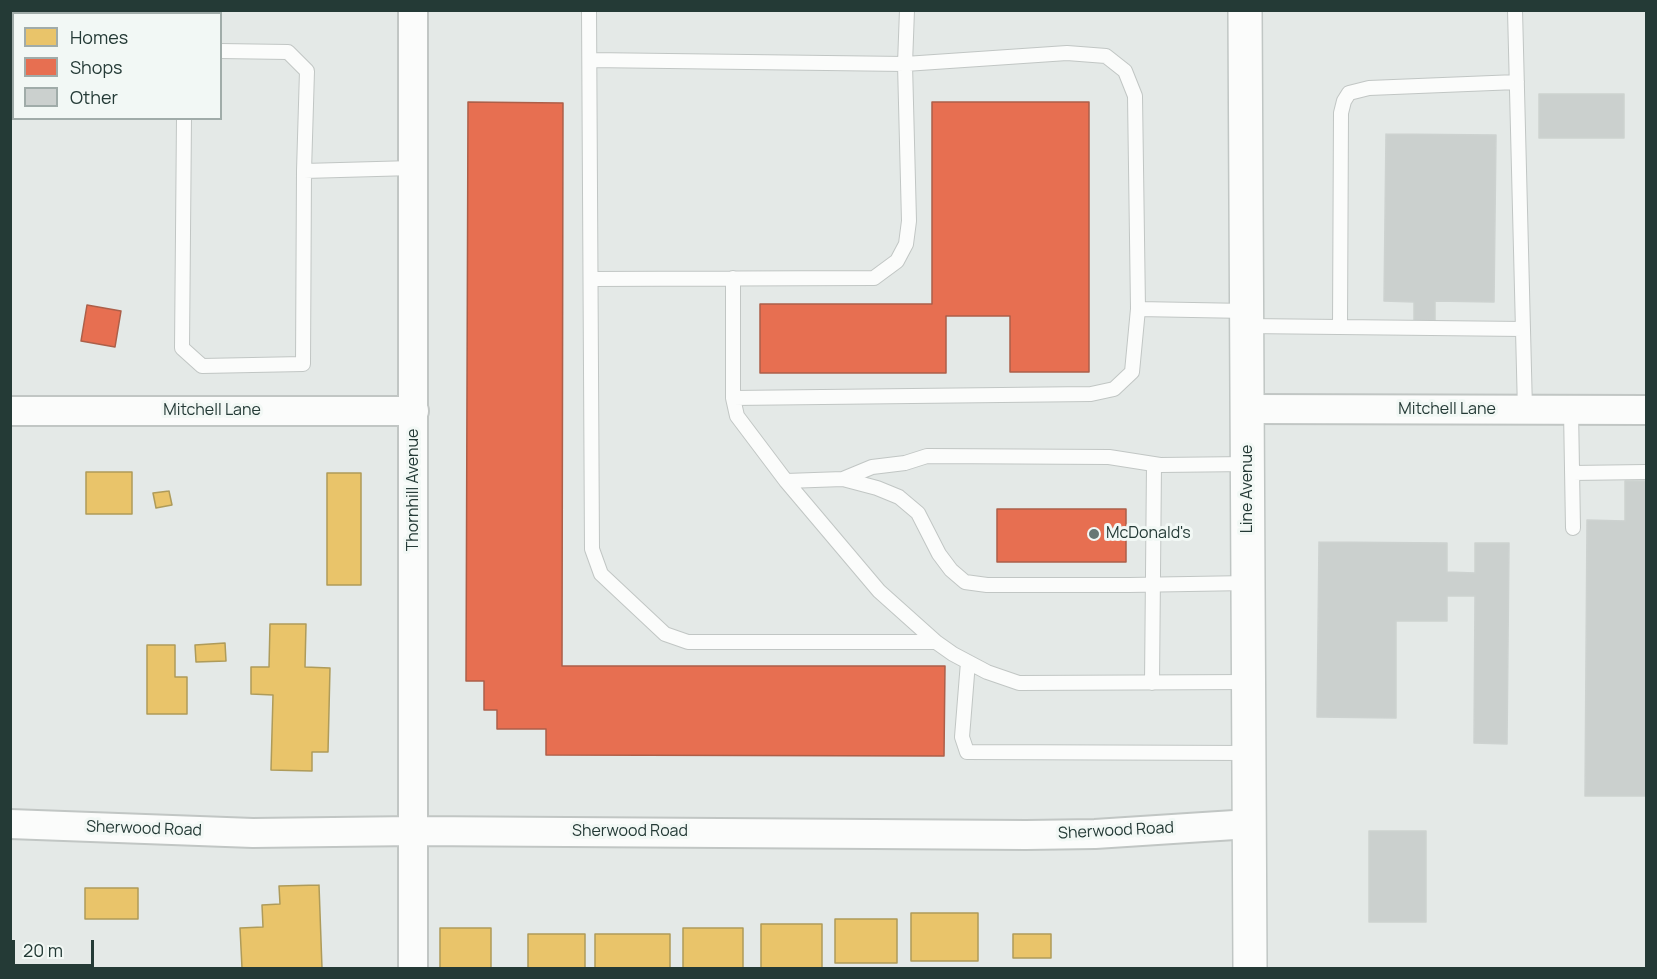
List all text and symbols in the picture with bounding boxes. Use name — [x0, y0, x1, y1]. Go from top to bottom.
legend — [12, 12, 222, 120]
text: Homes — [70, 25, 128, 49]
text: Shops — [70, 55, 122, 79]
text: Other — [70, 85, 118, 109]
street label: Mitchell Lane — [1398, 400, 1496, 420]
street label: Mitchell Lane — [163, 401, 261, 421]
street label: Thornhill Avenue — [404, 429, 424, 551]
street label: Line Avenue — [1238, 445, 1258, 533]
place label: McDonald's — [1106, 524, 1191, 544]
marker: McDonald's — [1087, 527, 1101, 541]
street label: Sherwood Road — [86, 817, 202, 841]
street label: Sherwood Road — [1058, 818, 1174, 844]
street label: Sherwood Road — [572, 822, 688, 842]
scale bar — [15, 928, 98, 966]
text: 20 m — [23, 938, 63, 962]

